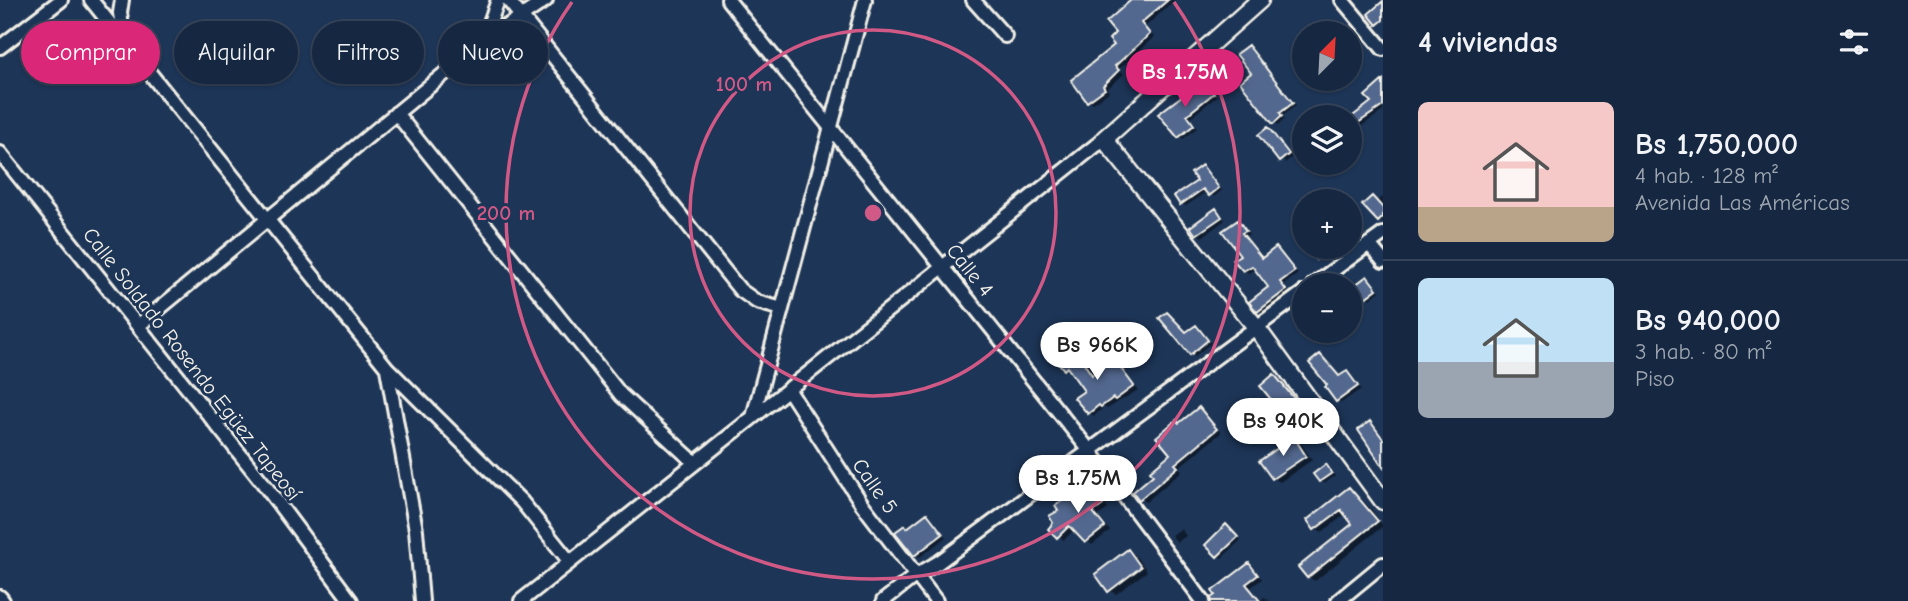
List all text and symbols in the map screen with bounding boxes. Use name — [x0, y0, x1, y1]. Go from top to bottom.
chip: Comprar — [21, 21, 160, 84]
chip: Alquilar — [174, 21, 298, 84]
chip: Filtros — [312, 21, 424, 84]
chip: Nuevo — [438, 21, 548, 84]
north arrow — [1292, 21, 1362, 91]
map controls — [1292, 21, 1362, 343]
icon: filters — [1835, 23, 1873, 61]
text: 4 viviendas — [1418, 25, 1558, 60]
pin: Bs 1.75M — [1113, 50, 1257, 109]
text: Bs 1.75M — [1142, 58, 1228, 85]
text: 100 m — [716, 72, 772, 96]
button: layers — [1292, 105, 1362, 175]
text: Bs 1,750,000 — [1635, 127, 1798, 162]
icon: home — [1474, 130, 1558, 214]
text: 4 hab. · 128 m² — [1635, 162, 1778, 189]
button: + — [1292, 189, 1362, 259]
text: Avenida Las Américas — [1635, 189, 1850, 216]
text: 200 m — [477, 201, 535, 225]
centre of rings — [861, 201, 885, 225]
street label: Calle Soldado Rosendo Egüez Tapeosí — [78, 223, 306, 505]
street label: Calle 4 — [942, 239, 998, 301]
button: − — [1292, 273, 1362, 343]
text: Bs 940,000 — [1635, 303, 1781, 338]
icon: home — [1474, 306, 1558, 390]
pin: Bs 966K — [1032, 322, 1162, 382]
text: Bs 966K — [1056, 331, 1138, 358]
text: 3 hab. · 80 m² — [1635, 338, 1771, 365]
text: Piso — [1635, 365, 1675, 392]
pin: Bs 940K — [1218, 398, 1348, 458]
text: Bs 940K — [1243, 407, 1323, 434]
street label: Calle 5 — [847, 454, 903, 518]
pin: Bs 1.75M — [1006, 456, 1150, 515]
text: Bs 1.75M — [1035, 464, 1121, 491]

